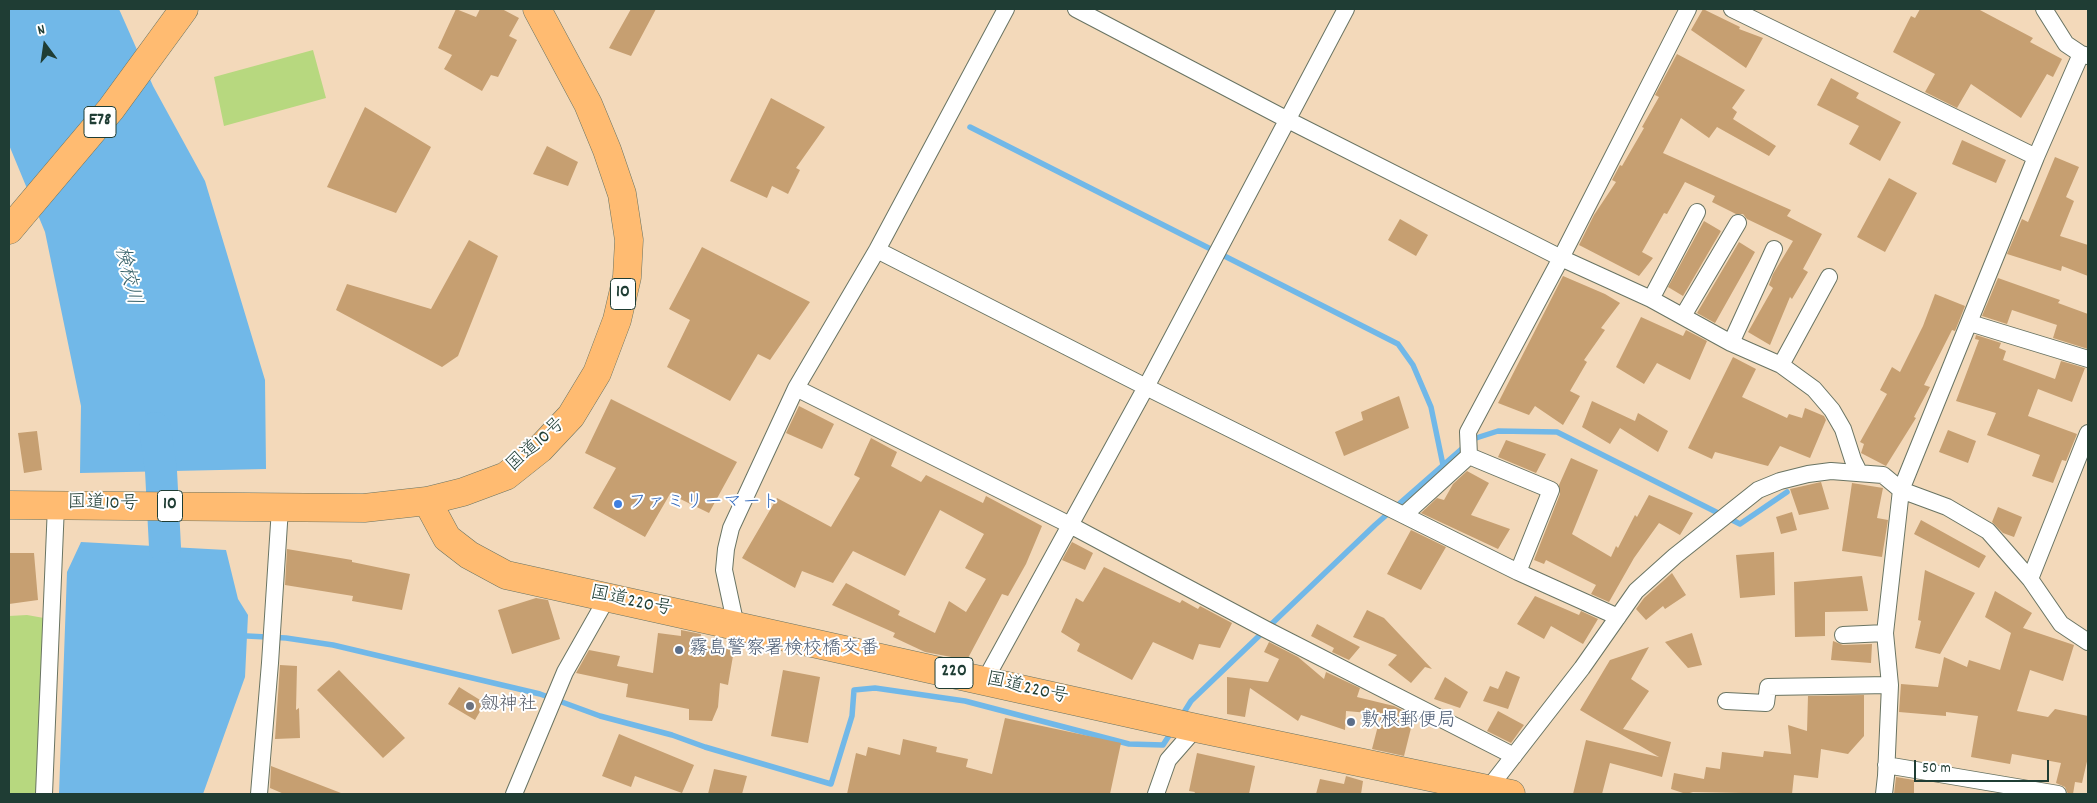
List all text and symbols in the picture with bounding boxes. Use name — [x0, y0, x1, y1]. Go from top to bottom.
north arrow — [20, 20, 70, 70]
text: N — [36, 20, 47, 41]
road number: E78 — [84, 106, 116, 138]
water label: 検校川 — [108, 244, 144, 308]
road number: 10 — [610, 278, 636, 310]
street label: 国道10号 — [503, 414, 571, 478]
road number: 10 — [158, 491, 182, 522]
street label: 国道10号 — [67, 493, 139, 517]
place label: ファミリーマート — [628, 493, 780, 515]
marker: ファミリーマート — [612, 498, 624, 510]
street label: 国道220号 — [588, 583, 674, 623]
place label: 霧島警察署検校橋交番 — [689, 639, 879, 661]
marker: 霧島警察署検校橋交番 — [673, 644, 685, 656]
road number: 220 — [935, 658, 973, 688]
street label: 国道220号 — [984, 669, 1070, 711]
place label: 劔神社 — [480, 695, 537, 717]
marker: 劔神社 — [464, 700, 476, 712]
place label: 敷根郵便局 — [1361, 711, 1456, 733]
marker: 敷根郵便局 — [1345, 716, 1357, 728]
scale bar — [1917, 750, 2052, 782]
text: 50 m — [1922, 758, 1951, 780]

